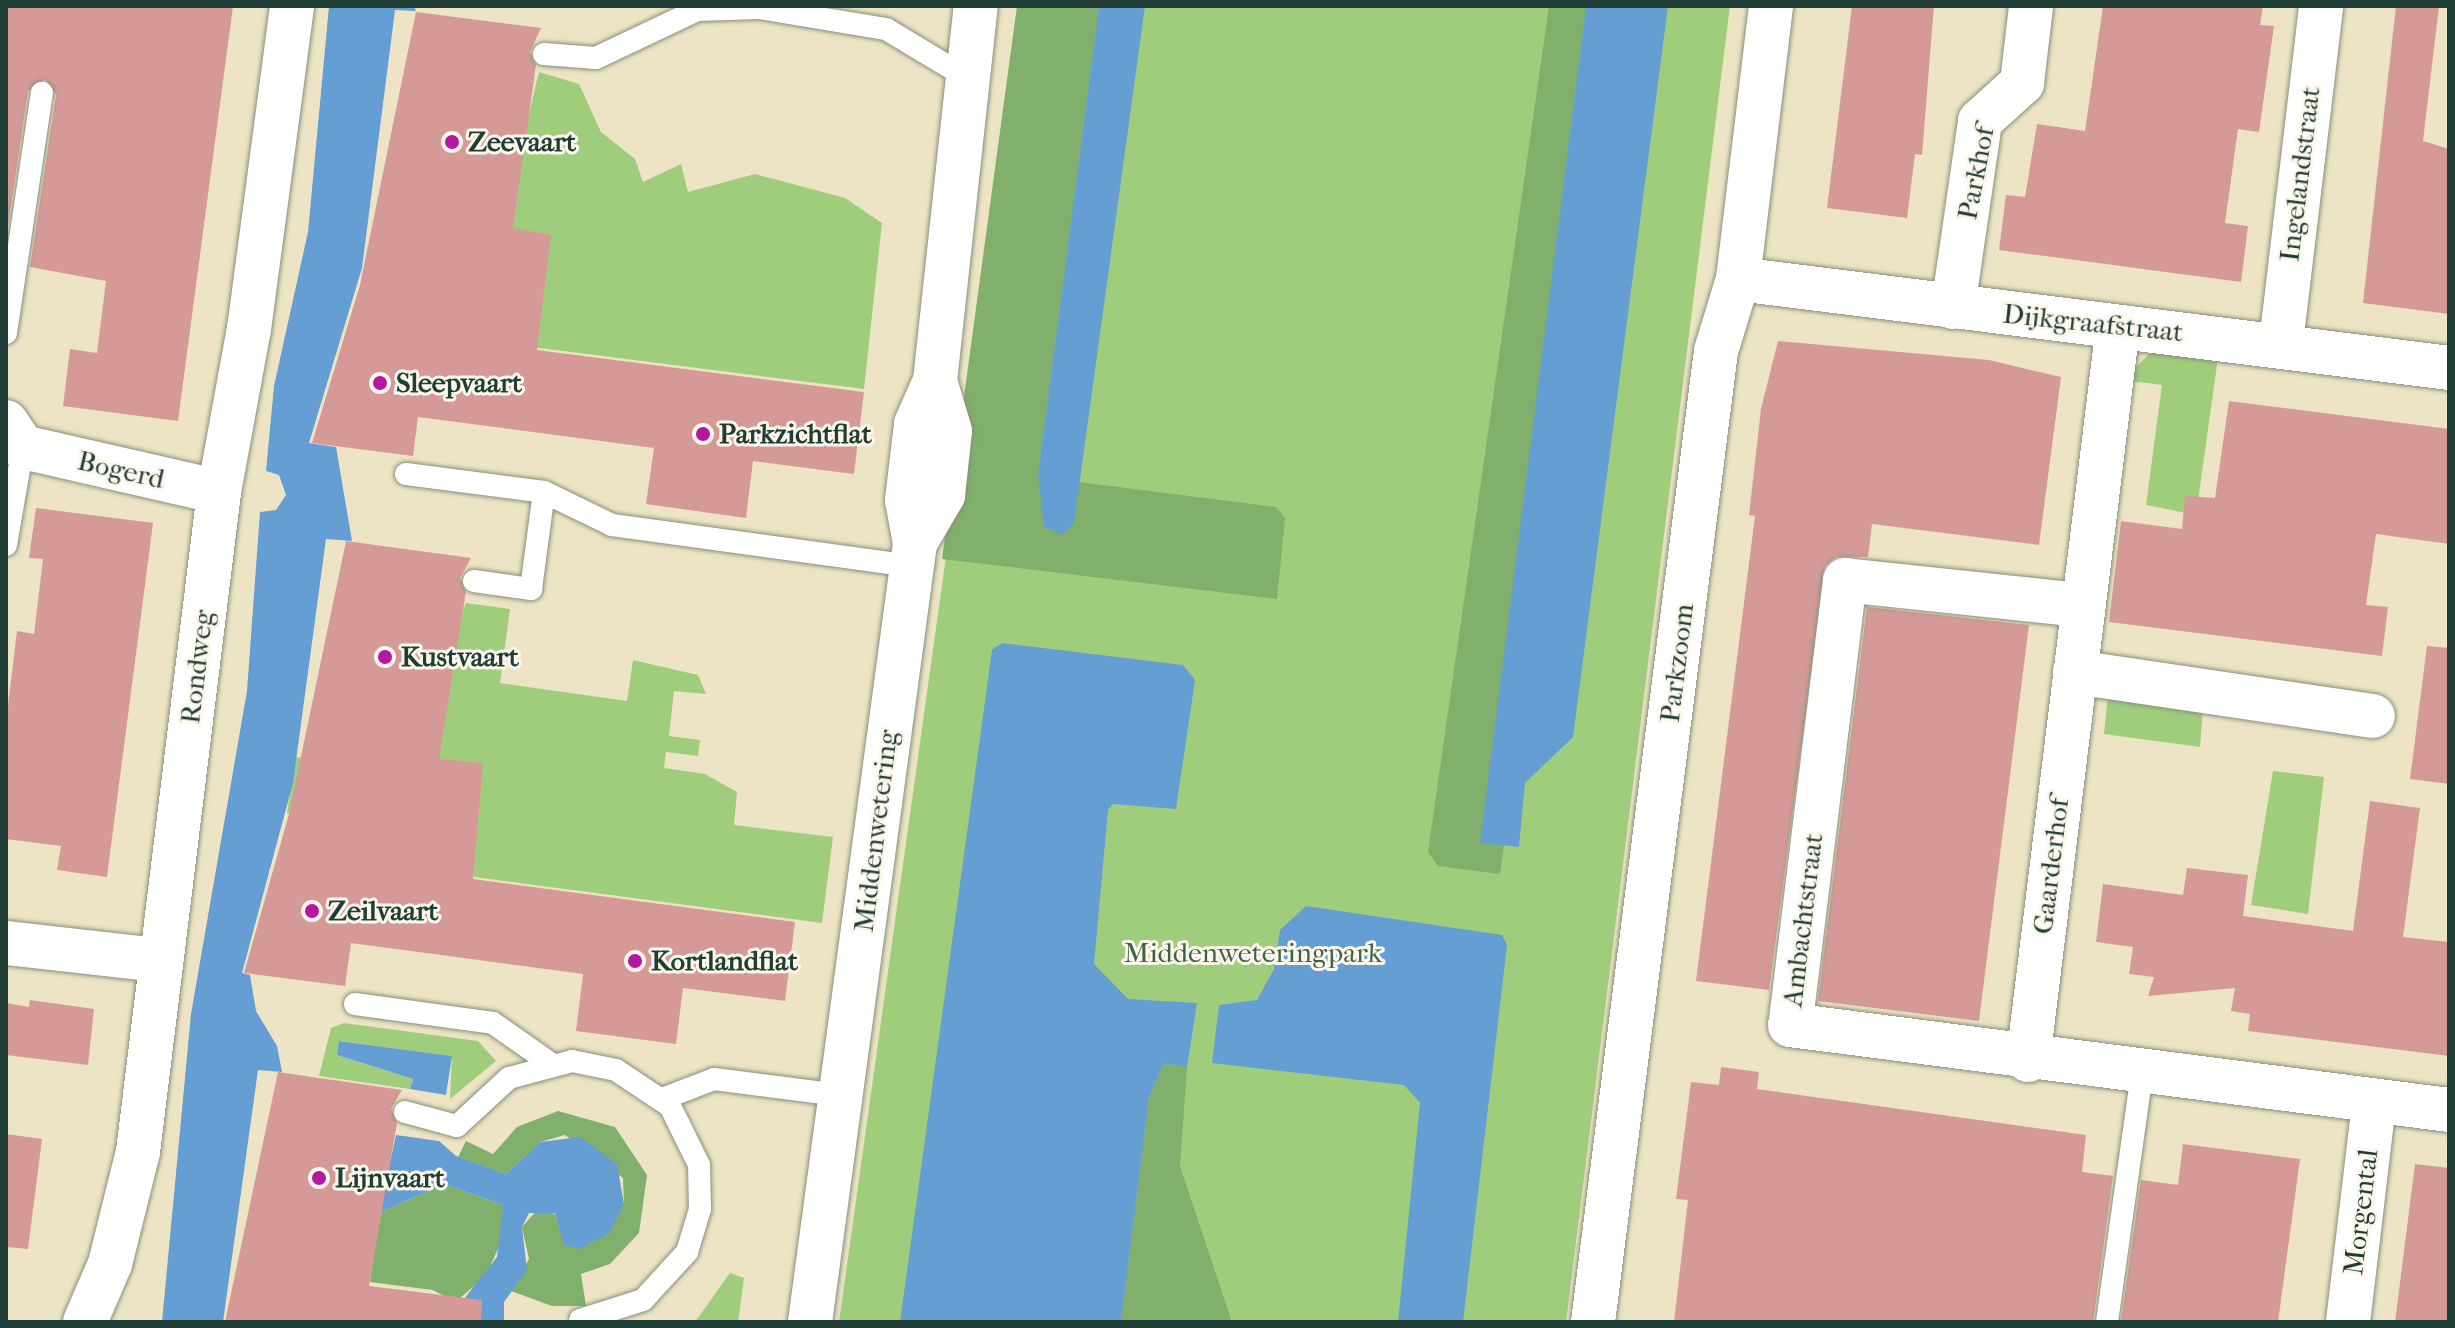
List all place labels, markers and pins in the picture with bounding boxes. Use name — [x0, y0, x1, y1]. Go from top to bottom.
place label: Zeevaart — [468, 125, 576, 159]
marker: Zeevaart — [443, 133, 461, 151]
place label: Sleepvaart — [396, 366, 522, 400]
marker: Sleepvaart — [371, 374, 389, 392]
place label: Parkzichtflat — [719, 417, 872, 451]
marker: Parkzichtflat — [694, 425, 712, 443]
place label: Kustvaart — [401, 640, 519, 674]
marker: Kustvaart — [376, 648, 394, 666]
place label: Zeilvaart — [328, 894, 438, 928]
marker: Zeilvaart — [303, 902, 321, 920]
place label: Kortlandflat — [651, 944, 798, 978]
marker: Kortlandflat — [626, 952, 644, 970]
place label: Lijnvaart — [335, 1161, 445, 1195]
marker: Lijnvaart — [310, 1169, 328, 1187]

